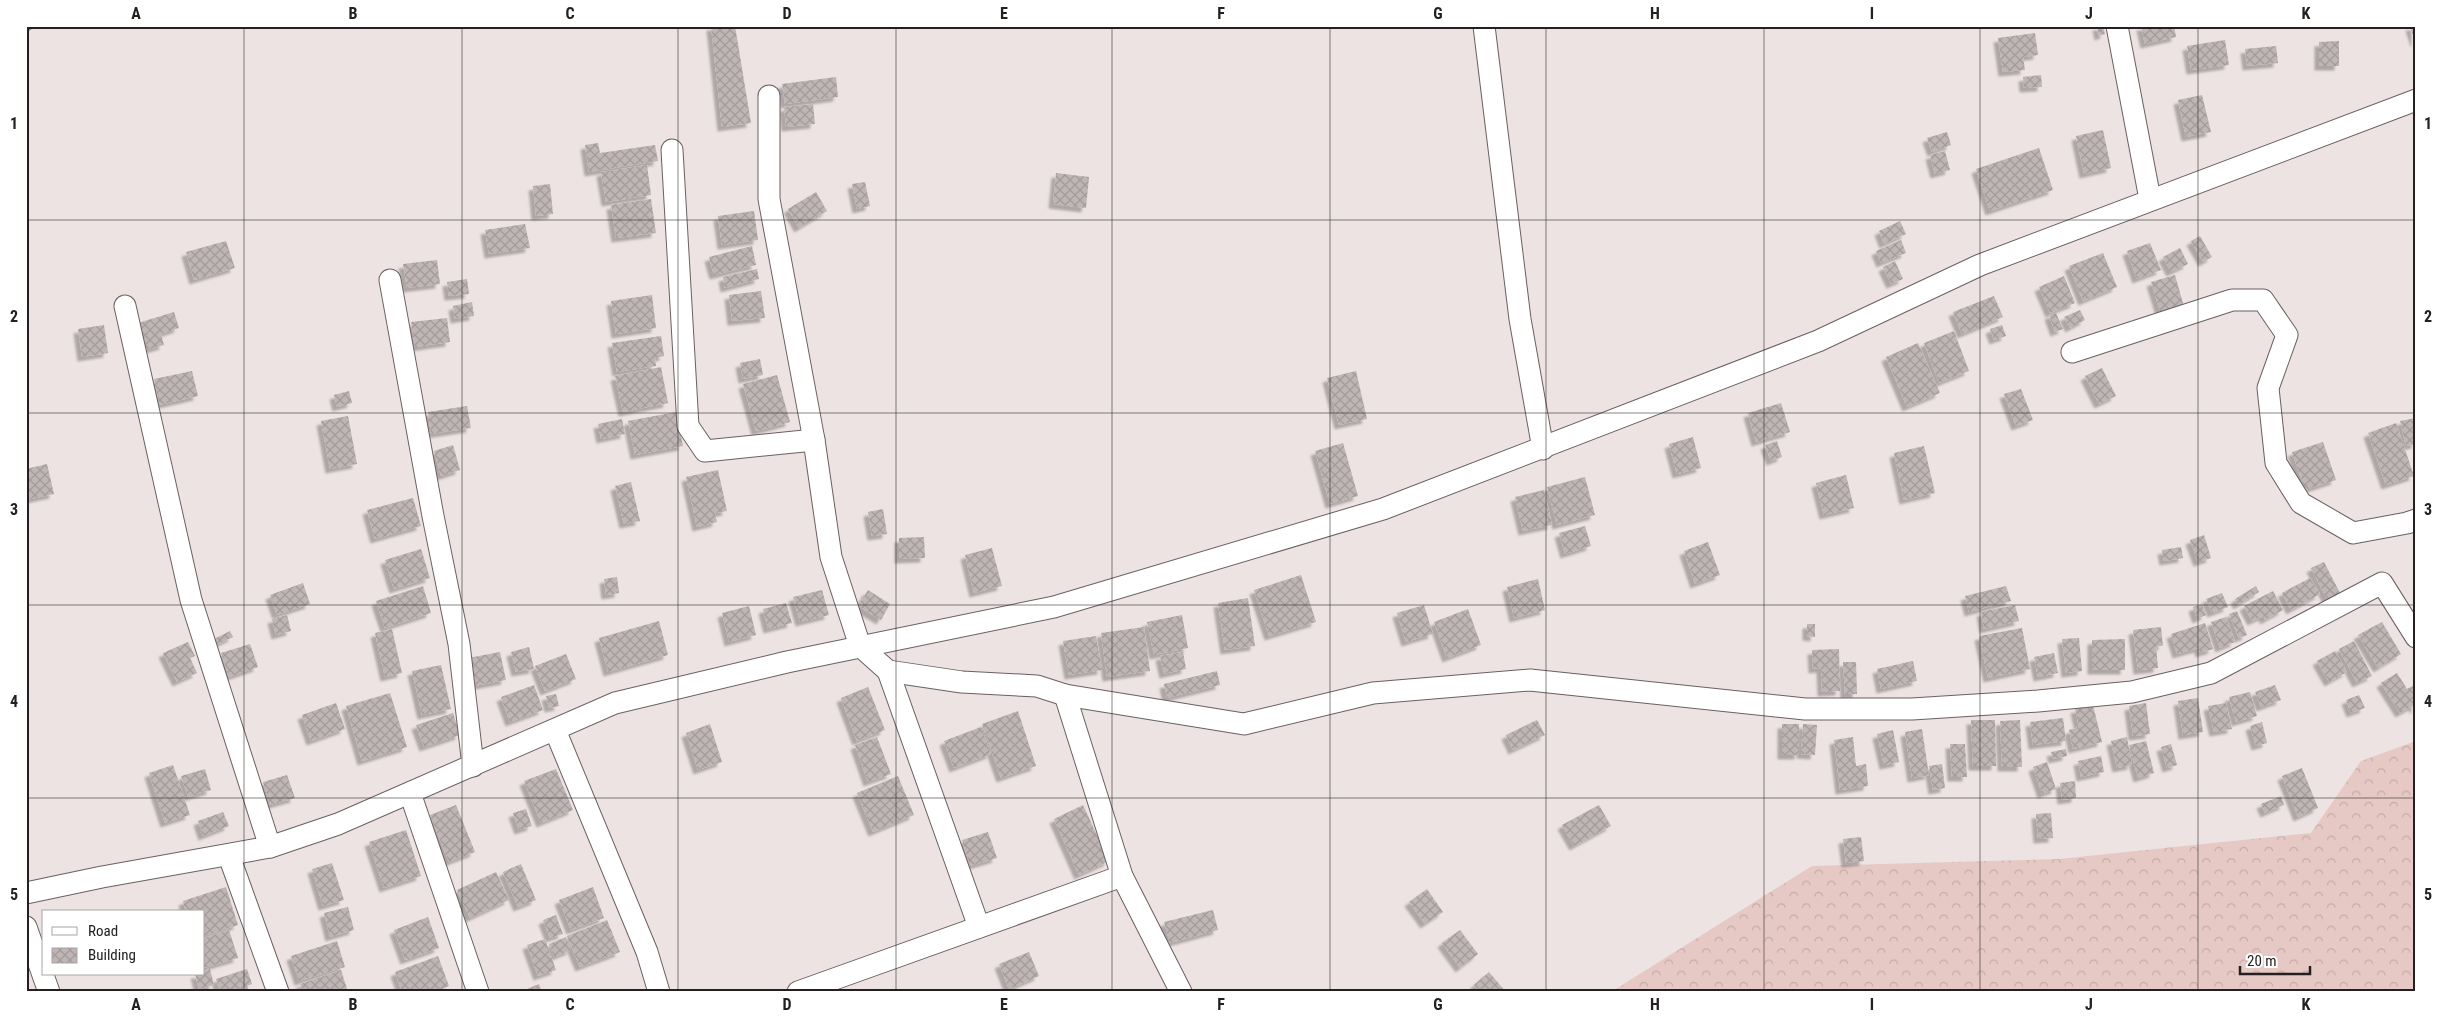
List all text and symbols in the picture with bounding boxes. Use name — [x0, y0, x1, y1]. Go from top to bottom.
text: A — [131, 4, 141, 23]
text: B — [349, 4, 358, 23]
text: C — [565, 4, 575, 23]
text: D — [782, 4, 792, 23]
text: E — [1000, 4, 1008, 23]
text: F — [1217, 4, 1225, 23]
text: G — [1433, 4, 1443, 23]
text: H — [1650, 4, 1660, 23]
text: I — [1870, 4, 1874, 23]
text: J — [2085, 4, 2093, 23]
text: K — [2302, 4, 2311, 23]
text: 1 — [10, 114, 18, 133]
text: 1 — [2424, 114, 2432, 133]
text: 2 — [10, 307, 18, 326]
text: 2 — [2424, 307, 2432, 326]
text: 3 — [10, 500, 18, 519]
text: 3 — [2424, 500, 2432, 519]
text: 4 — [10, 692, 18, 711]
text: 4 — [2424, 692, 2432, 711]
text: 5 — [10, 885, 18, 904]
text: 5 — [2424, 885, 2432, 904]
legend — [42, 910, 205, 976]
text: Road — [88, 922, 118, 940]
scale bar — [2240, 943, 2310, 975]
text: Building — [88, 946, 136, 964]
text: 20 m — [2247, 952, 2277, 970]
text: A — [131, 995, 141, 1014]
text: B — [349, 995, 358, 1014]
text: C — [565, 995, 575, 1014]
text: D — [782, 995, 792, 1014]
text: E — [1000, 995, 1008, 1014]
text: F — [1217, 995, 1225, 1014]
text: G — [1433, 995, 1443, 1014]
text: H — [1650, 995, 1660, 1014]
text: I — [1870, 995, 1874, 1014]
text: J — [2085, 995, 2093, 1014]
text: K — [2302, 995, 2311, 1014]

